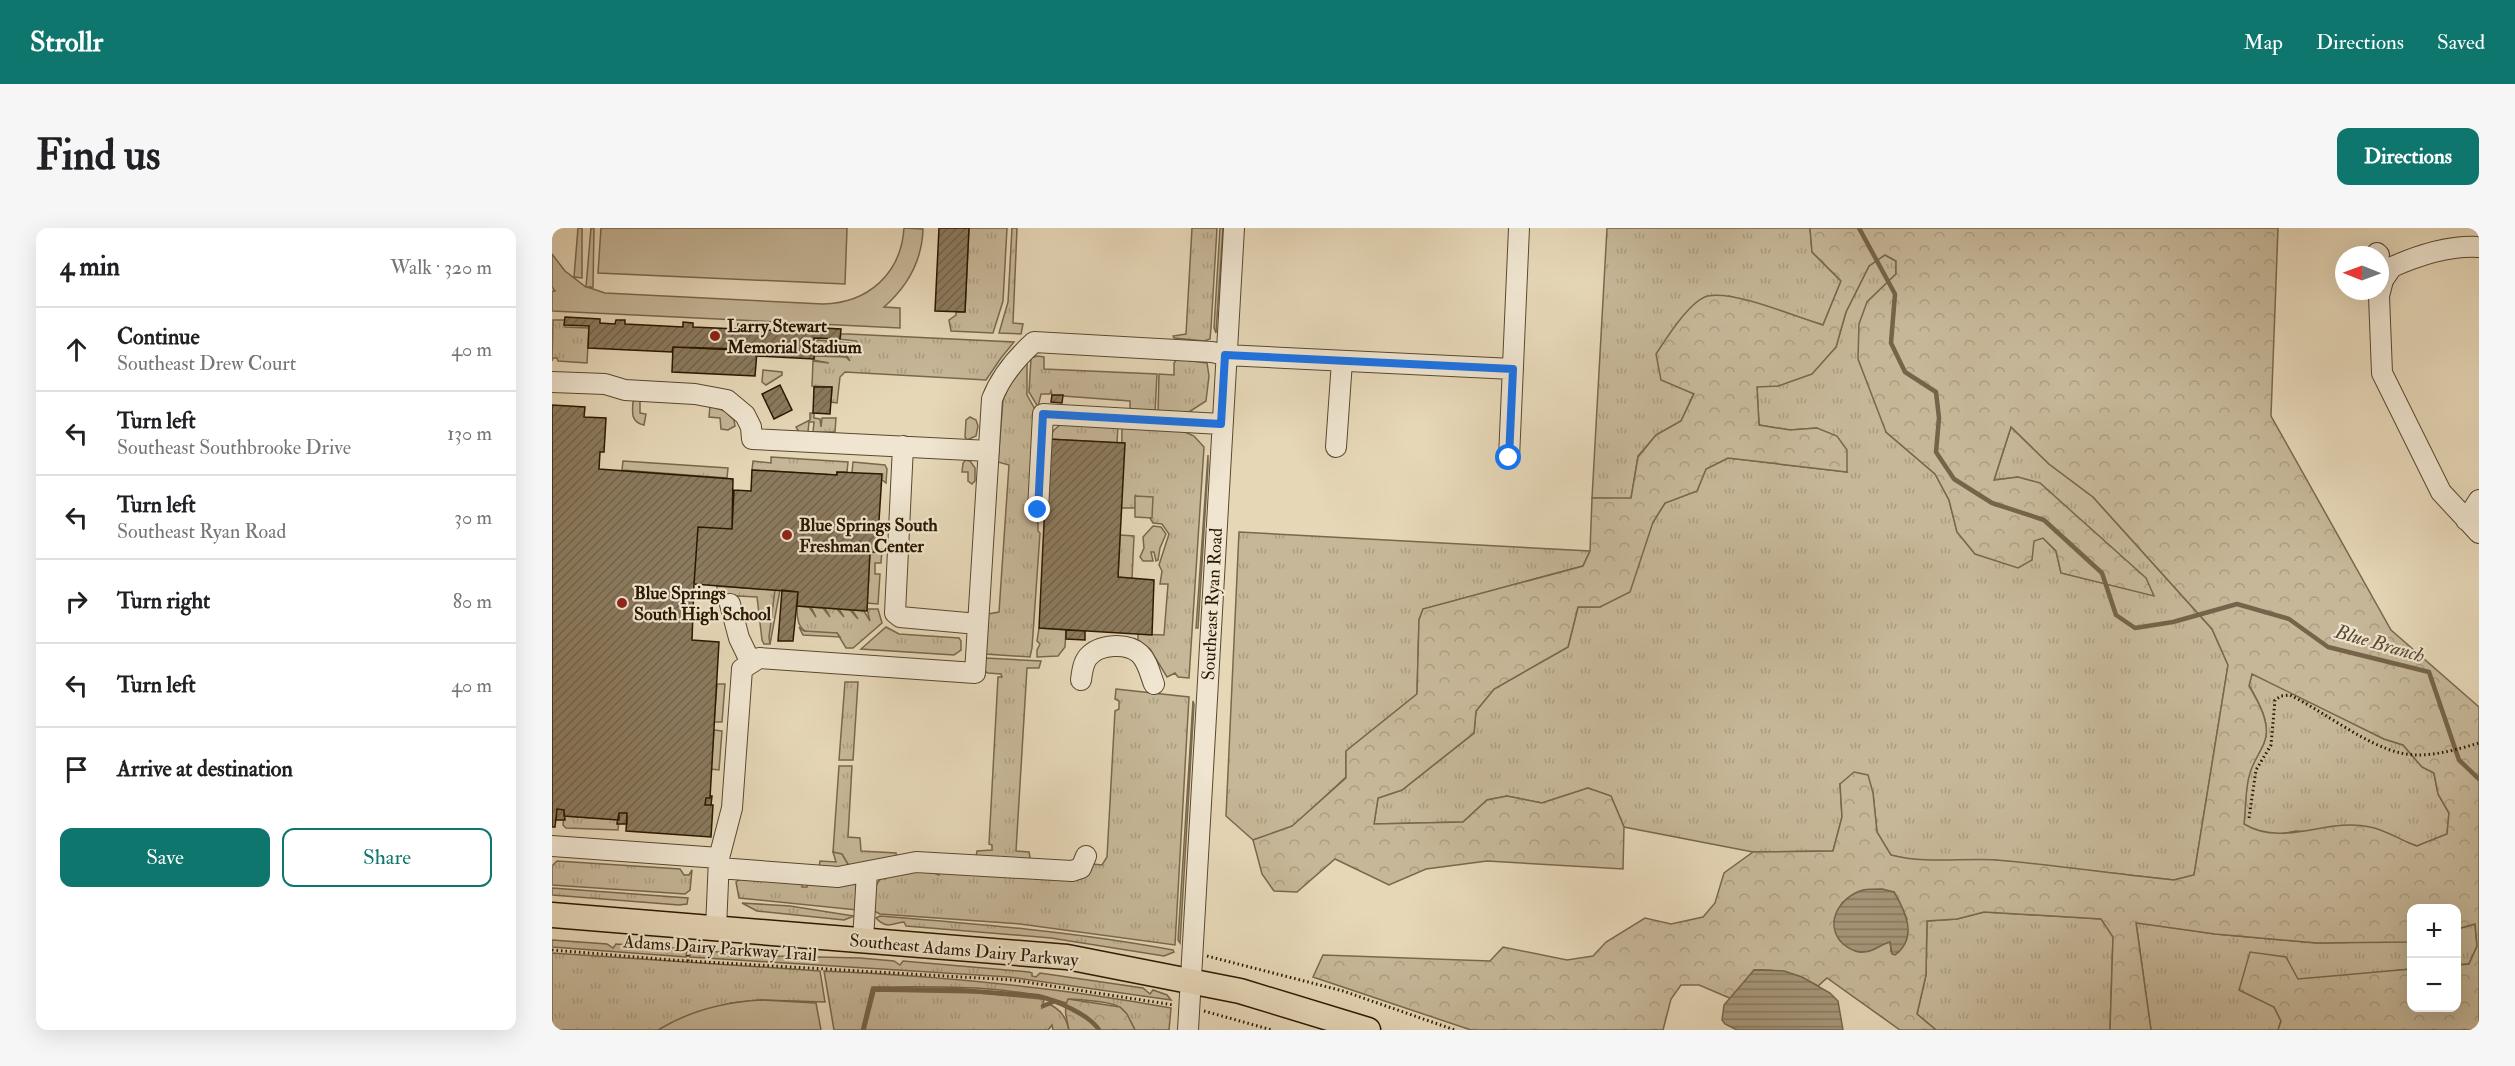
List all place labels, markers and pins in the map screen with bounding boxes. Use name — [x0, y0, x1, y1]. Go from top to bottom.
place label: Larry Stewart Memorial Stadium — [726, 315, 863, 359]
marker: Larry Stewart Memorial Stadium — [708, 329, 722, 343]
place label: Blue Springs South Freshman Center — [799, 514, 938, 558]
marker: Blue Springs South Freshman Center — [780, 528, 794, 542]
place label: Blue Springs South High School — [634, 582, 772, 626]
marker: Blue Springs South High School — [615, 596, 629, 610]

